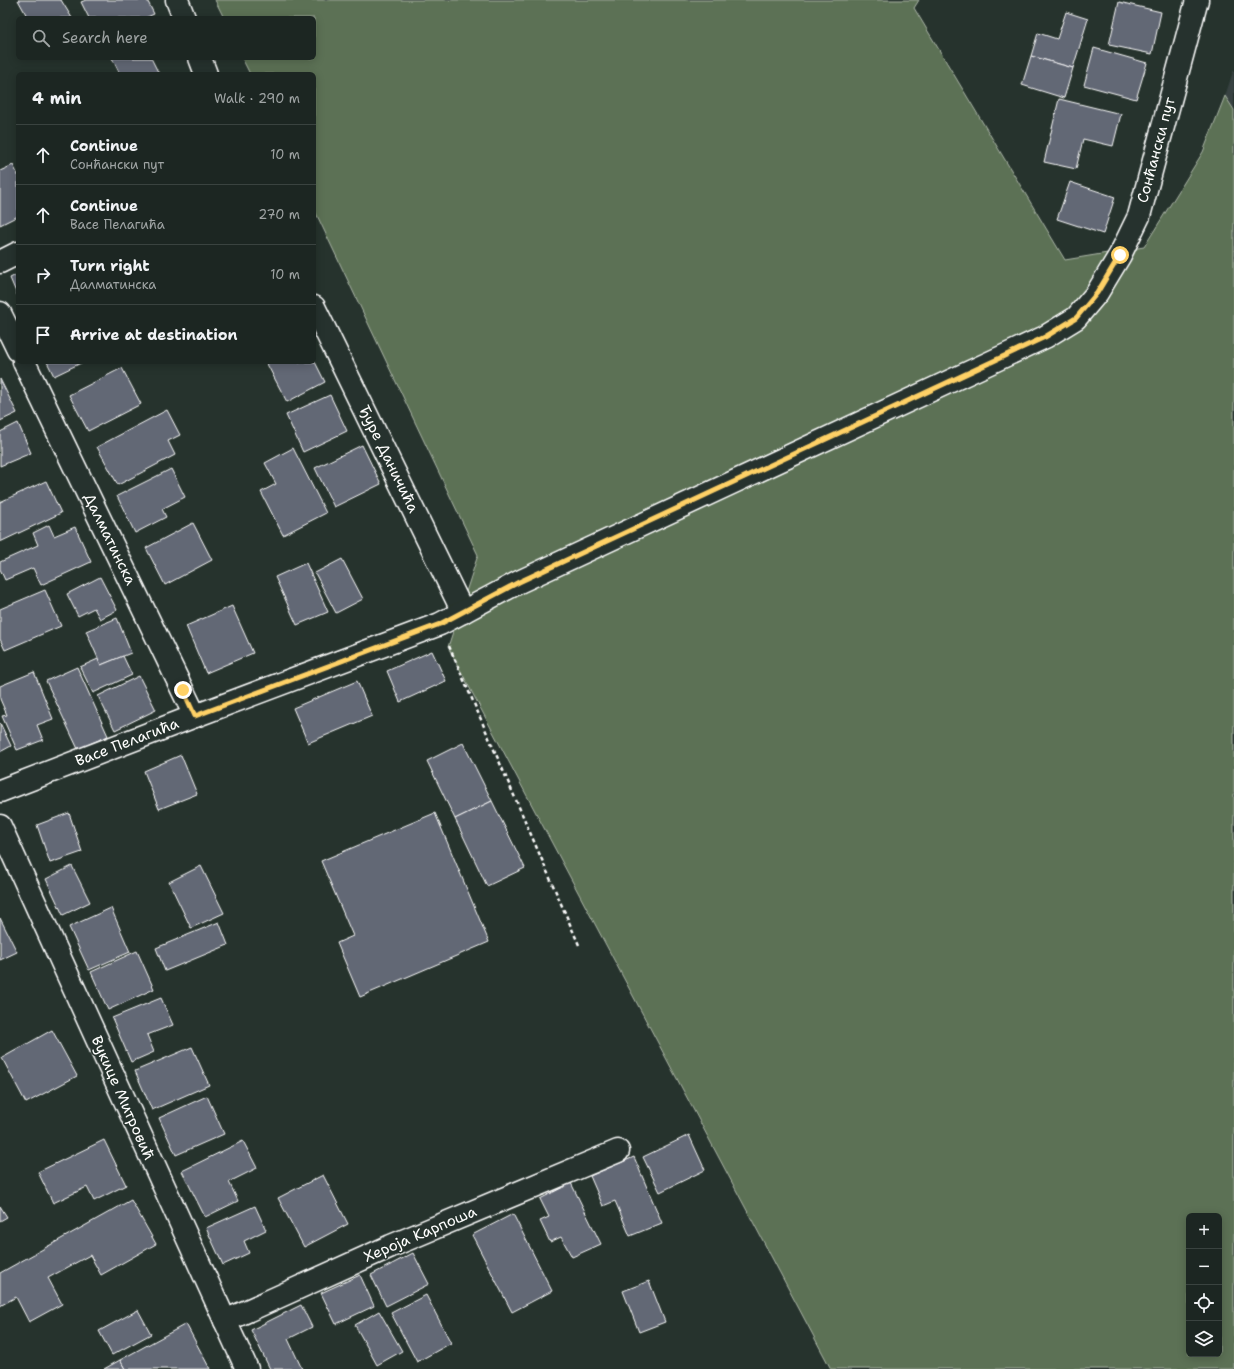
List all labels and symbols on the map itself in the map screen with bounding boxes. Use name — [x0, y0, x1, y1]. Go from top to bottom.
street label: Сонћански пут — [1132, 95, 1180, 205]
route start — [1111, 246, 1129, 264]
street label: Ђуре Даничића — [354, 402, 424, 517]
street label: Далматинска — [79, 490, 141, 589]
route end — [174, 681, 192, 699]
street label: Васе Пелагића — [72, 713, 182, 771]
street label: Вукице Митровић — [87, 1033, 159, 1163]
street label: Хероја Карпоша — [361, 1201, 480, 1267]

